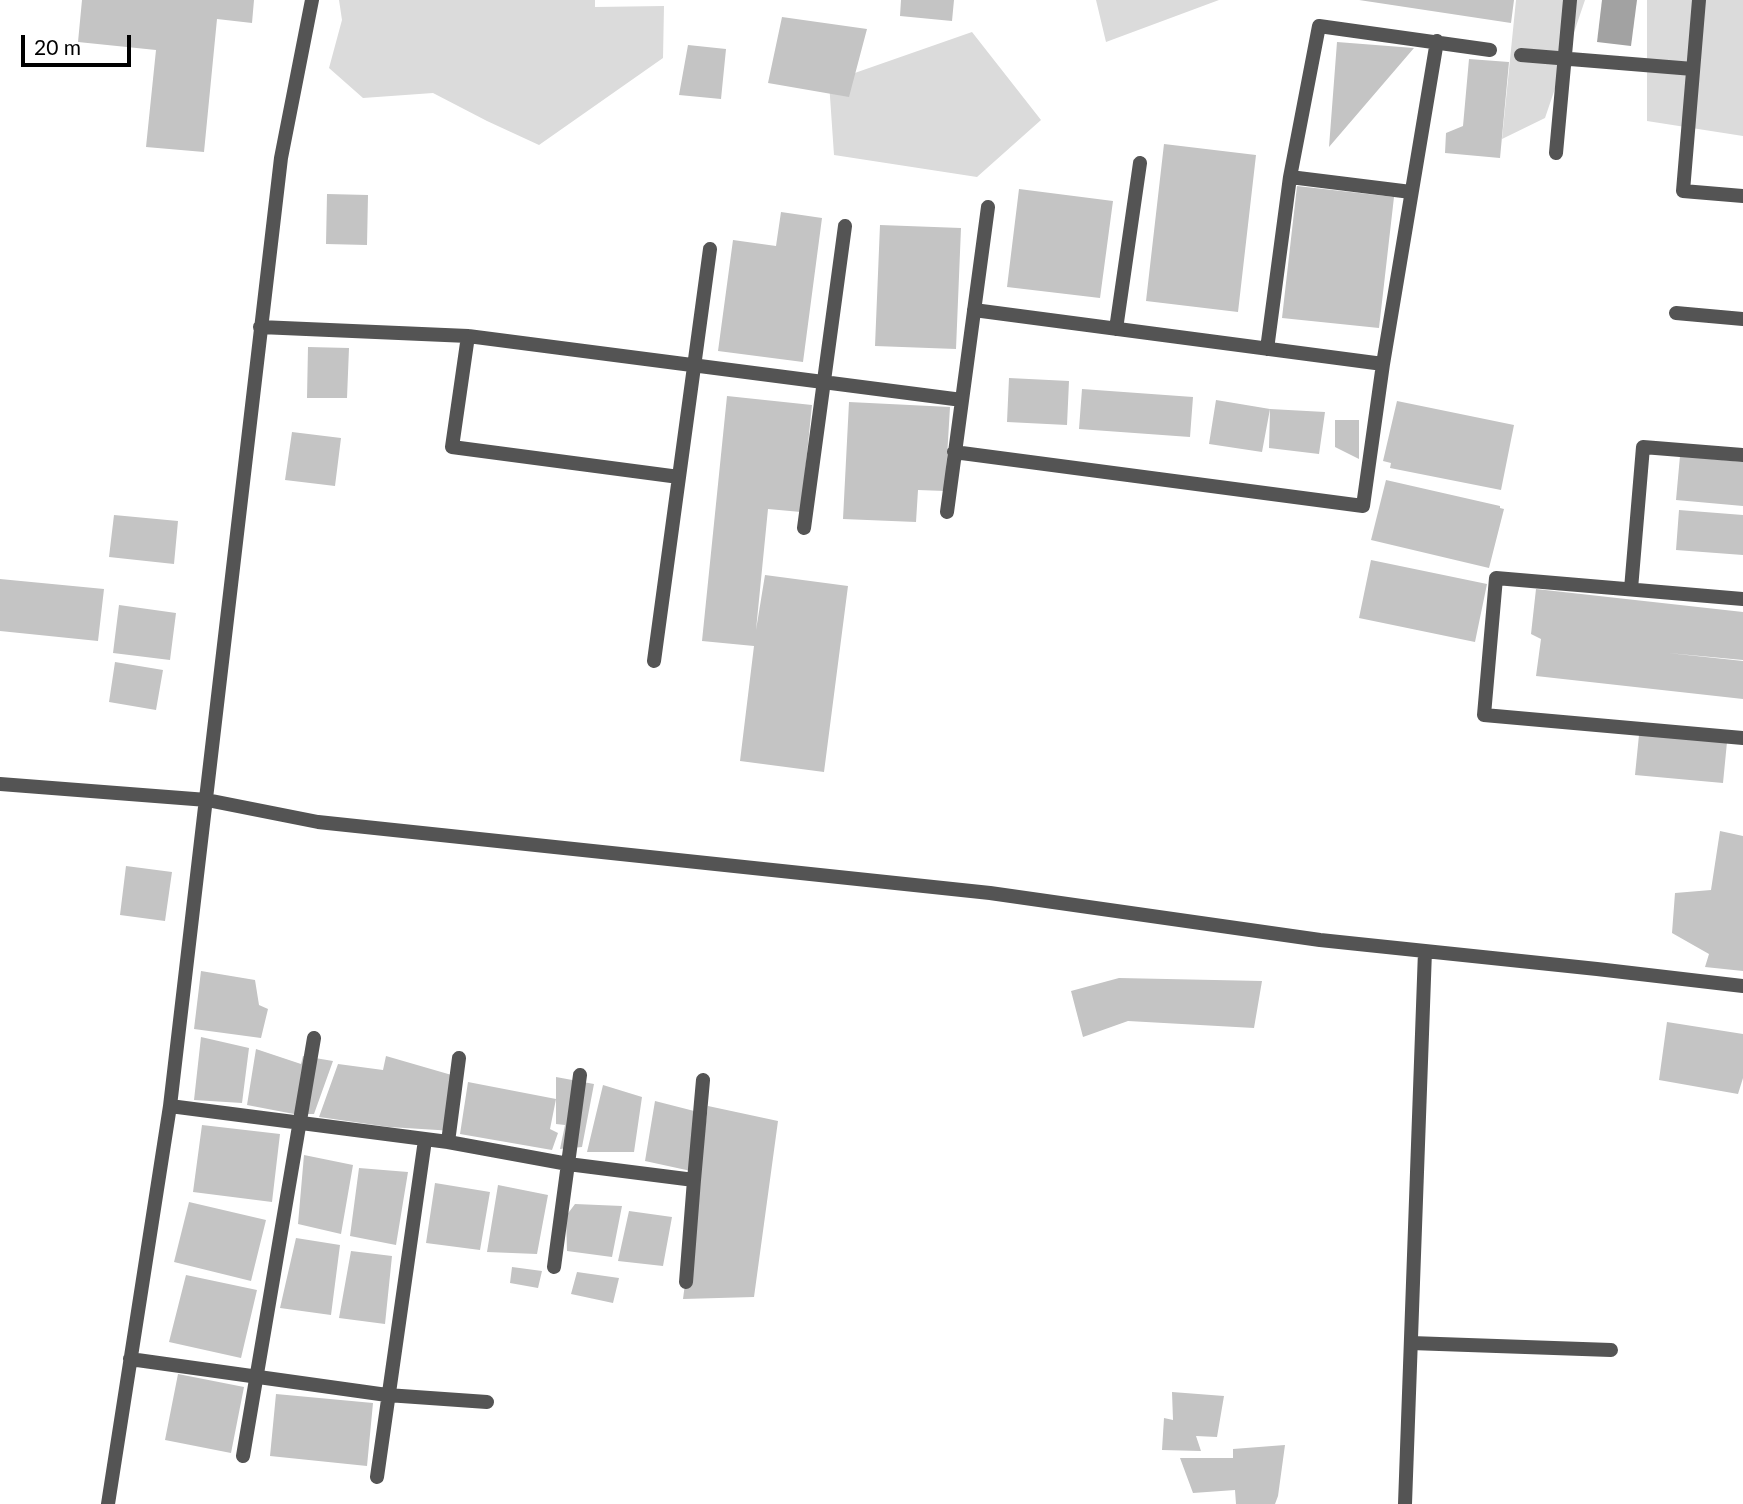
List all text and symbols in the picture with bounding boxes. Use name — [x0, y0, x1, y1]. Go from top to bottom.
scale bar — [24, 21, 135, 65]
text: 20 m — [34, 34, 81, 59]

